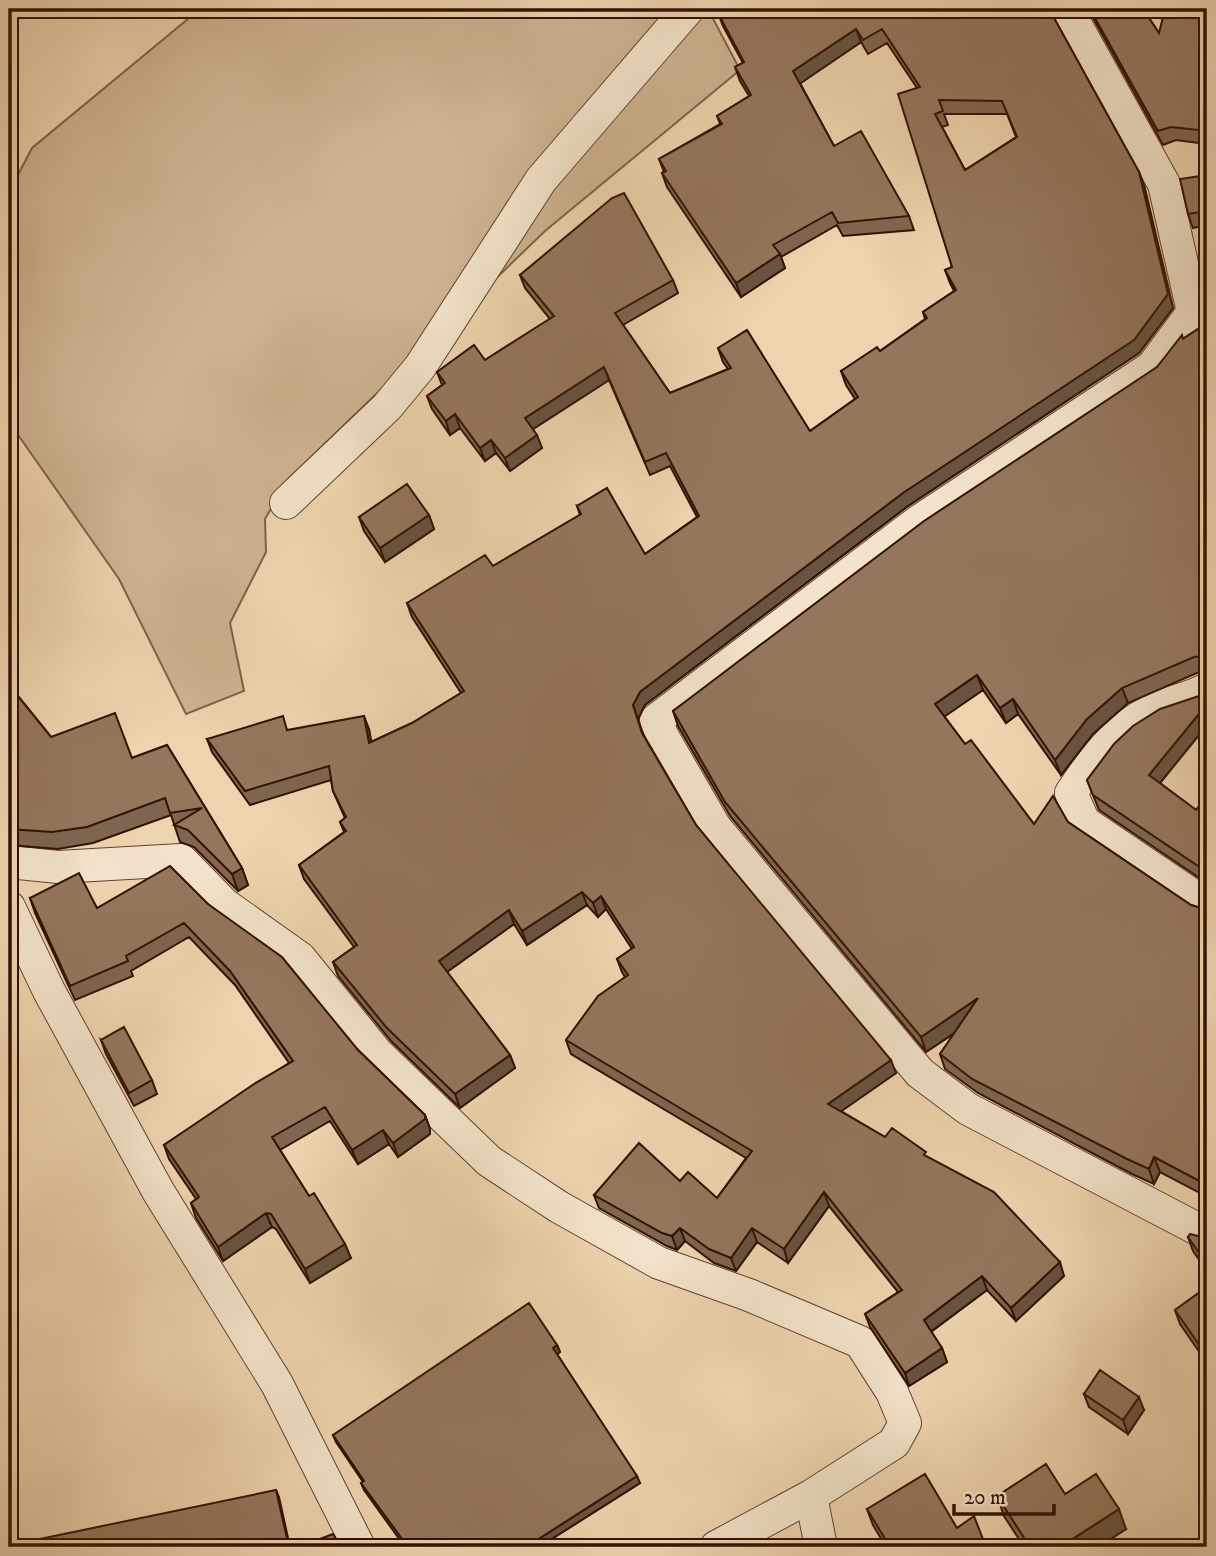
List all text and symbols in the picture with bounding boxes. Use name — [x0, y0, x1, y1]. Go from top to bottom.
scale bar — [954, 1472, 1053, 1516]
text: 20 m — [964, 1485, 1006, 1511]

